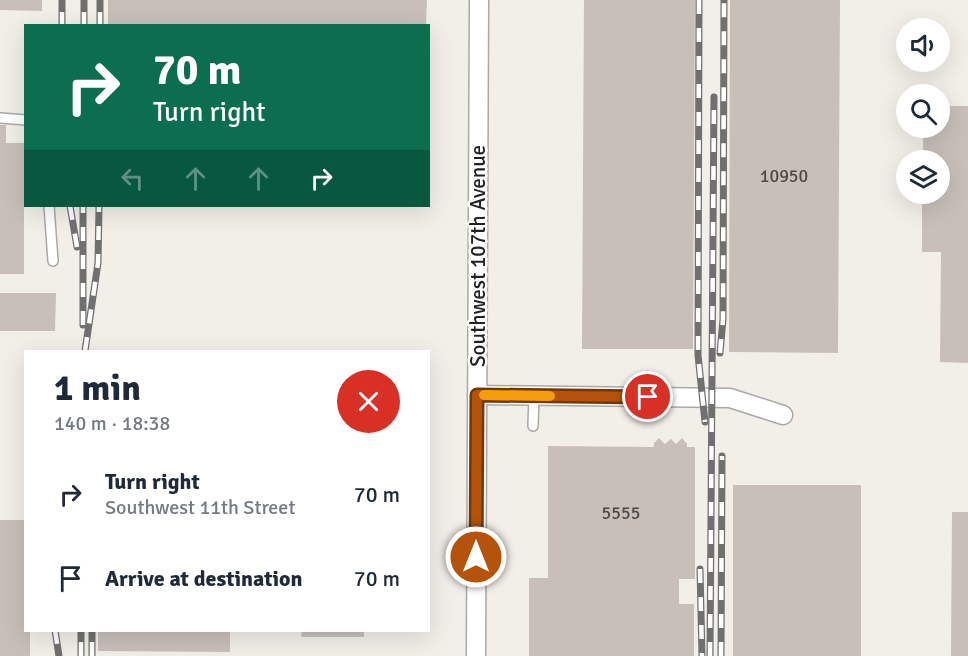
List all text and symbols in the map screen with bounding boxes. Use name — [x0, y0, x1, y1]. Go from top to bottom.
map controls — [896, 18, 950, 204]
button: sound — [896, 18, 950, 72]
text: 70 m — [153, 45, 242, 96]
icon: right — [54, 48, 132, 126]
button: search — [896, 84, 950, 138]
text: Turn right — [153, 96, 266, 129]
street label: Southwest 107th Avenue — [465, 145, 491, 367]
button: layers — [896, 150, 950, 204]
icon: left — [116, 162, 149, 195]
icon: ahead — [179, 162, 212, 195]
icon: ahead — [242, 162, 275, 195]
icon: right — [305, 162, 338, 195]
house number: 10950 — [760, 165, 808, 187]
text: 1 min — [54, 366, 141, 411]
button: close — [337, 370, 400, 433]
pin — [622, 371, 673, 422]
icon: arrive — [631, 380, 664, 413]
text: 140 m · 18:38 — [54, 411, 170, 436]
text: Turn right — [105, 468, 200, 495]
icon: right — [54, 478, 87, 511]
text: 70 m — [354, 481, 400, 508]
text: Southwest 11th Street — [105, 495, 295, 520]
house number: 5555 — [602, 502, 640, 524]
position arrow — [444, 525, 508, 589]
icon: arrive — [54, 562, 87, 595]
text: Arrive at destination — [105, 565, 302, 592]
text: 70 m — [354, 565, 400, 592]

